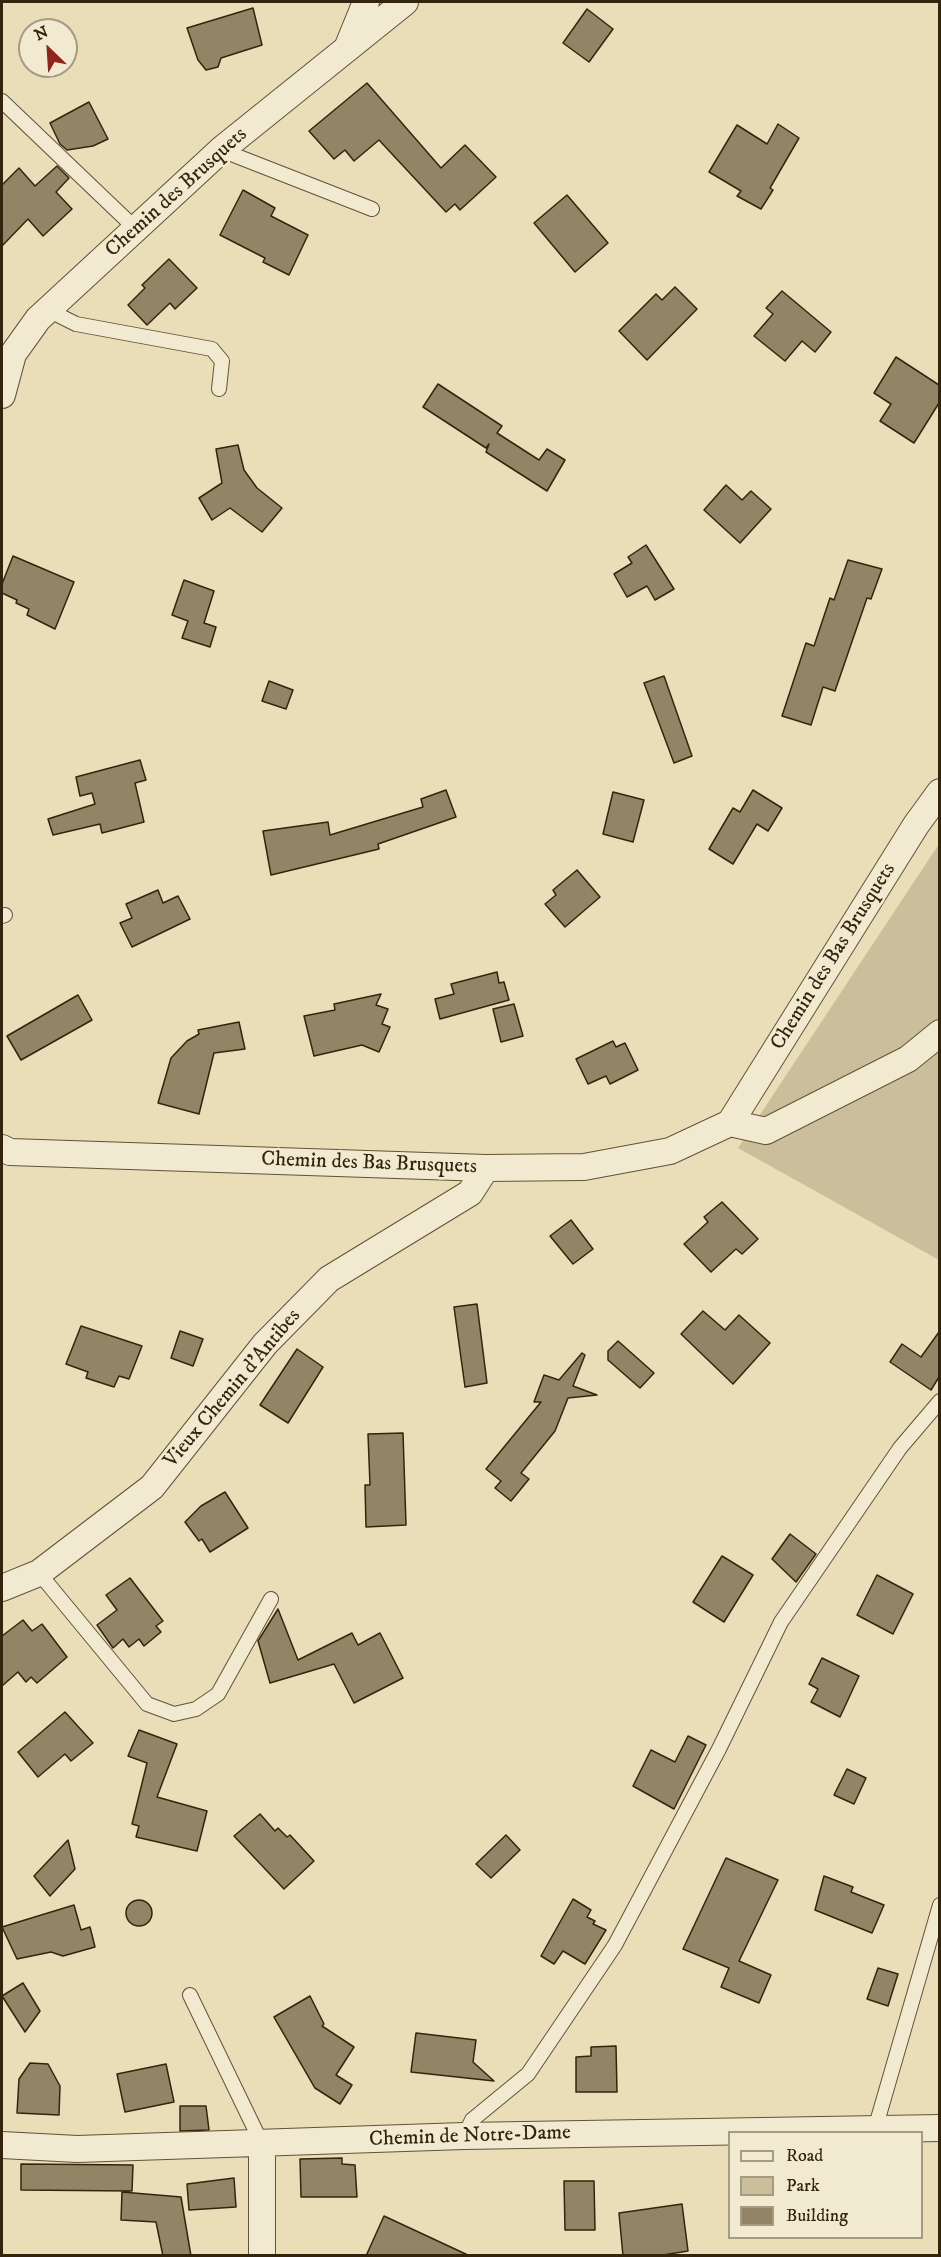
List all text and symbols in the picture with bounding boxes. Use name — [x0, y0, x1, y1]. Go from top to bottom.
north arrow — [18, 18, 78, 78]
text: N — [31, 22, 51, 45]
street label: Chemin des Brusquets — [101, 123, 253, 263]
street label: Chemin des Bas Brusquets — [766, 859, 902, 1055]
street label: Chemin des Bas Brusquets — [261, 1148, 477, 1180]
street label: Vieux Chemin d'Antibes — [159, 1304, 307, 1474]
street label: Chemin de Notre-Dame — [369, 2121, 571, 2153]
legend — [728, 2131, 923, 2239]
text: Road — [786, 2145, 823, 2167]
text: Park — [786, 2175, 820, 2197]
text: Building — [786, 2205, 848, 2227]

